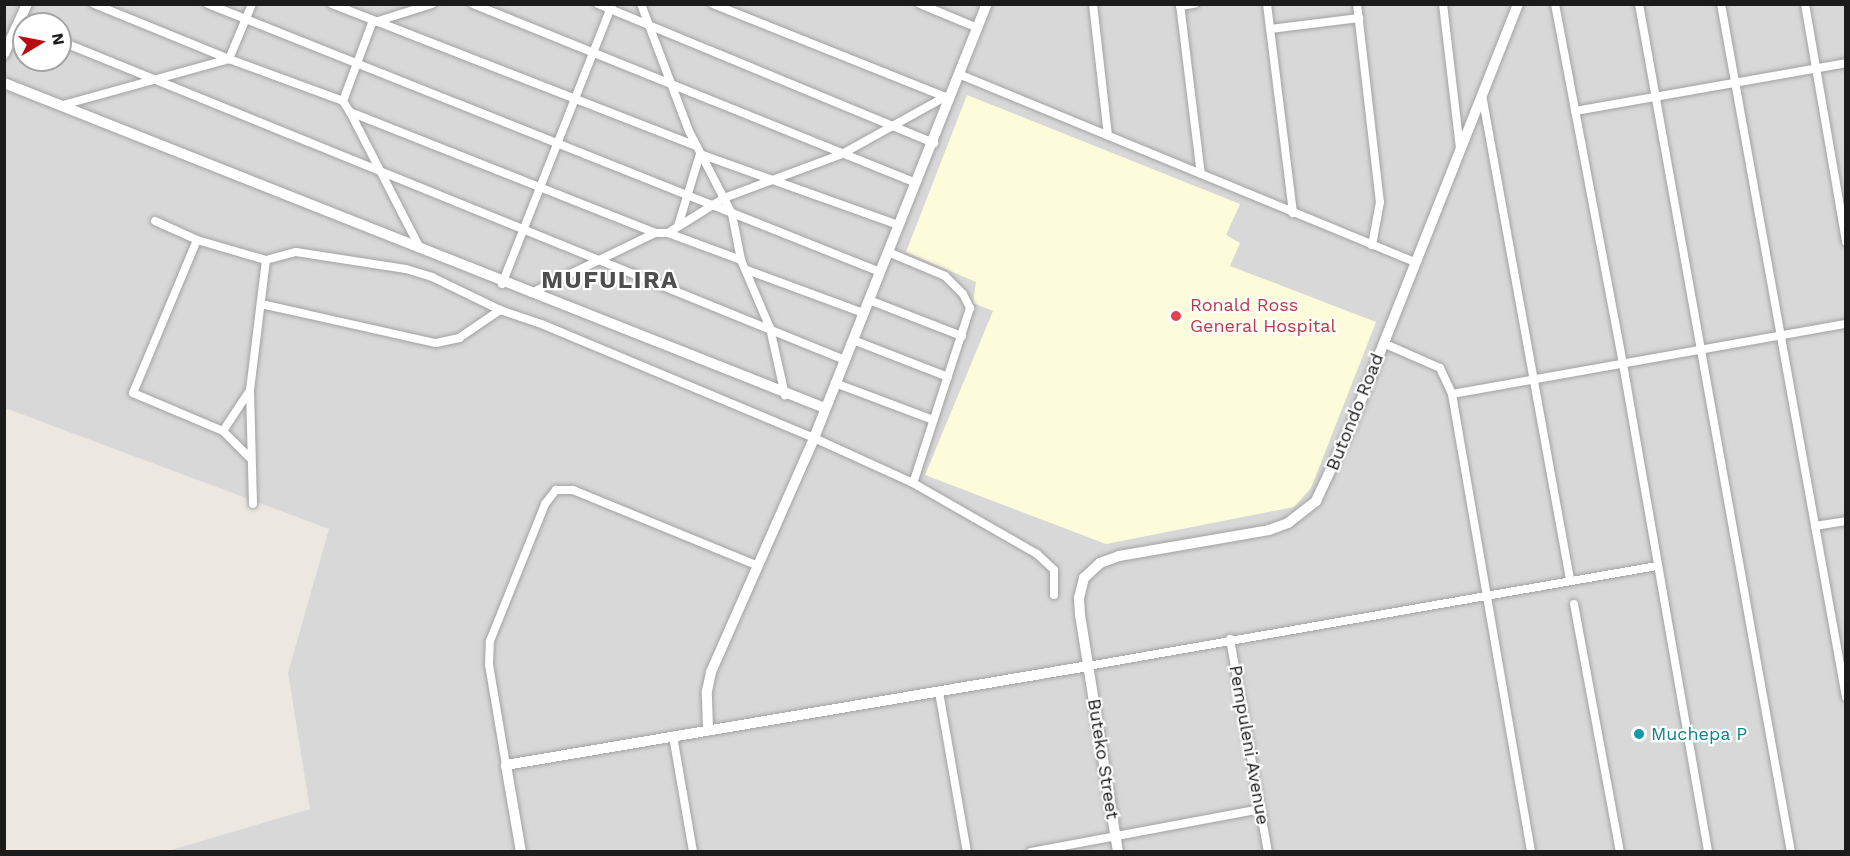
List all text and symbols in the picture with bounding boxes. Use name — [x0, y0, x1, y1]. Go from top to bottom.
north arrow — [12, 12, 72, 72]
text: N — [48, 32, 69, 47]
district label: MUFULIRA — [541, 267, 679, 295]
place label: Ronald Ross General Hospital — [1190, 295, 1337, 338]
marker: Ronald Ross General Hospital — [1167, 307, 1185, 325]
street label: Butondo Road — [1322, 350, 1388, 474]
street label: Pempuleni Avenue — [1224, 663, 1274, 827]
street label: Buteko Street — [1083, 697, 1123, 821]
place label: Muchepa P — [1651, 723, 1748, 745]
marker: Muchepa P — [1632, 727, 1646, 741]

